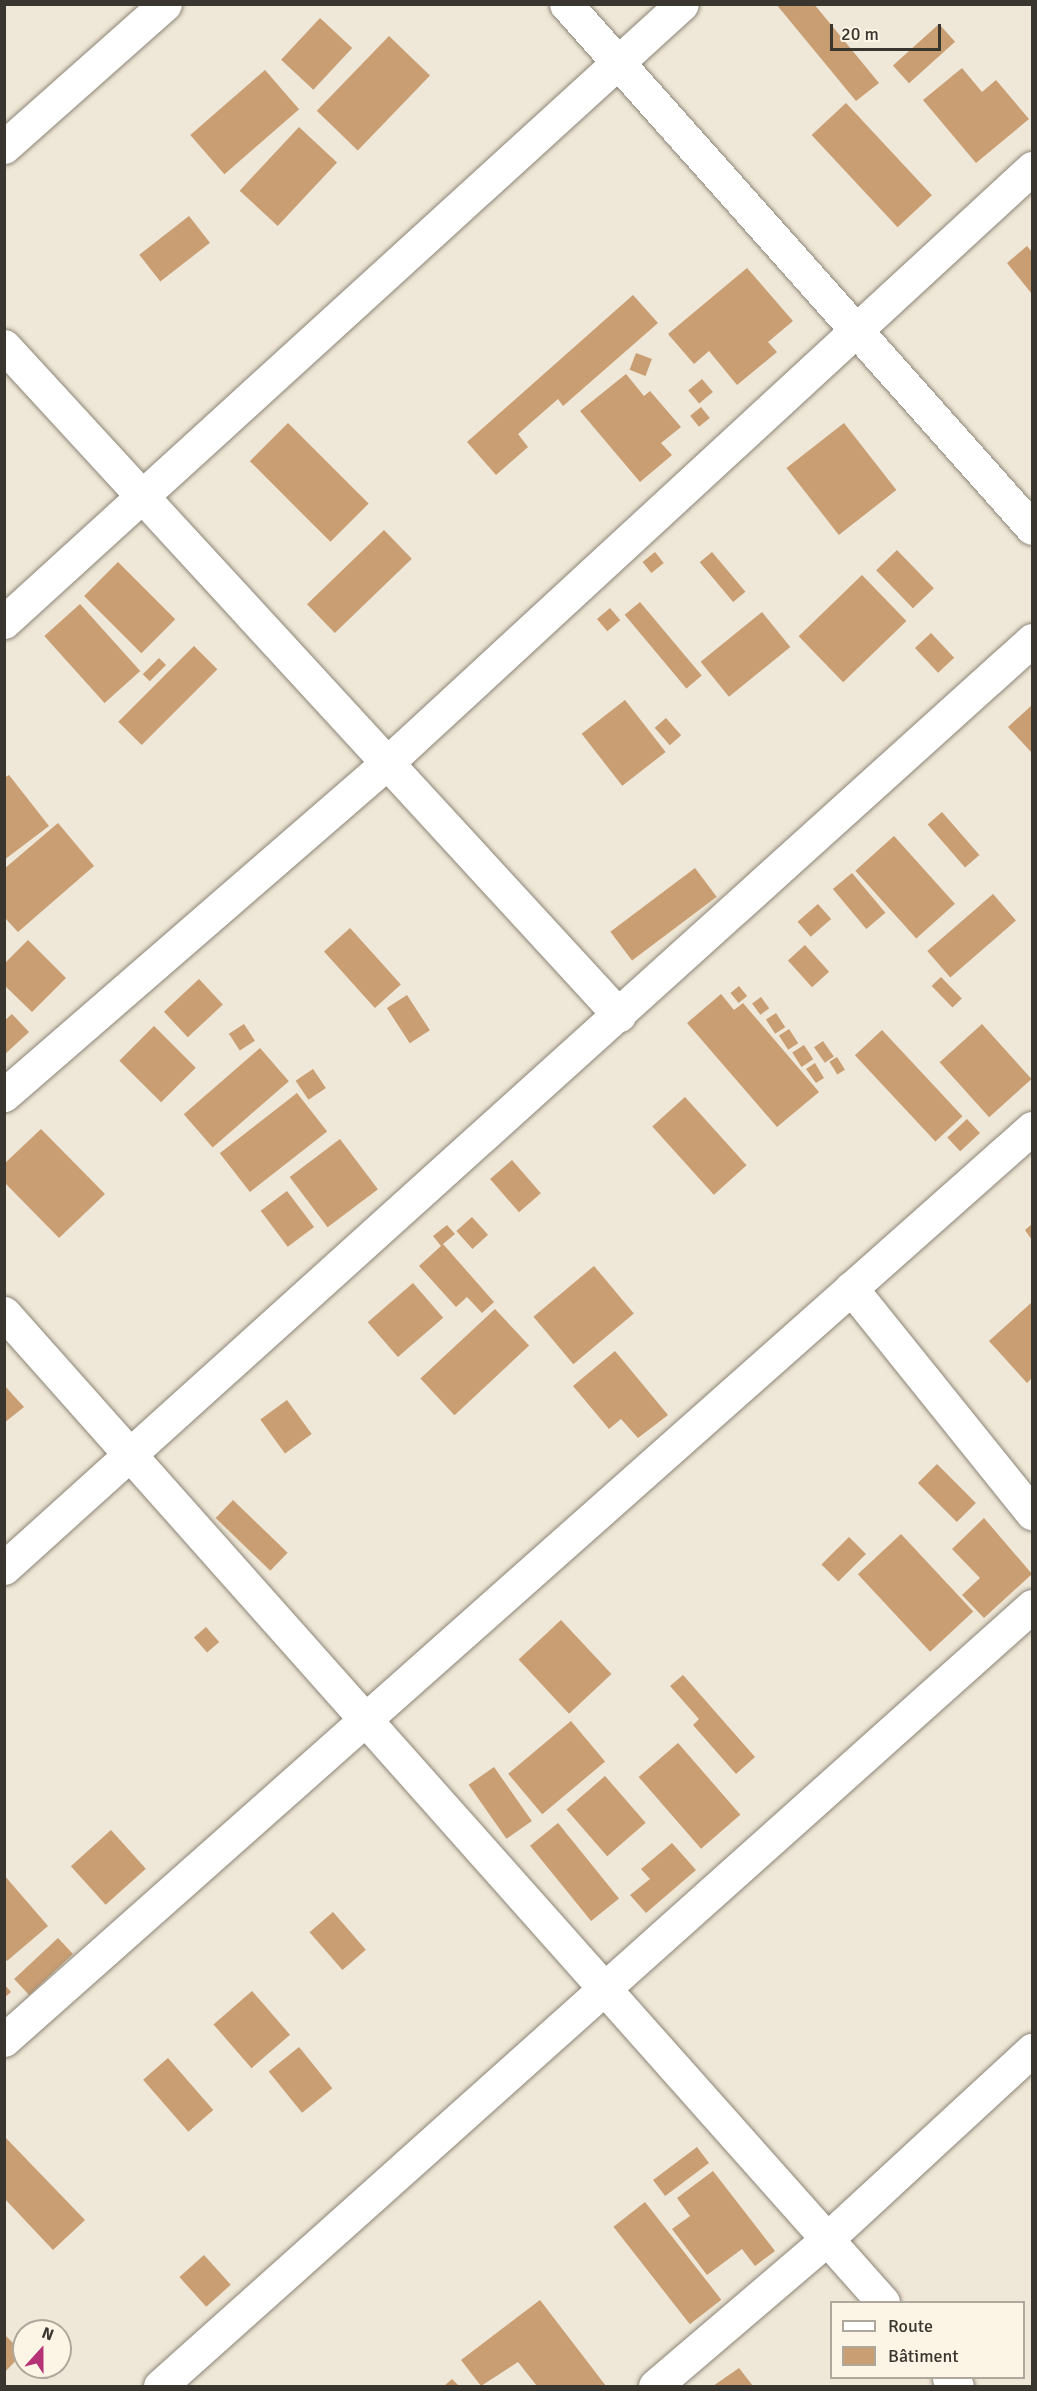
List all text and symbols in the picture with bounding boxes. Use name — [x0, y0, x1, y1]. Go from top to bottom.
scale bar — [833, 12, 944, 50]
text: 20 m — [841, 23, 879, 45]
legend — [830, 2301, 1025, 2379]
text: Route — [888, 2315, 933, 2337]
north arrow — [12, 2319, 72, 2379]
text: N — [39, 2323, 57, 2345]
text: Bâtiment — [888, 2345, 959, 2367]

